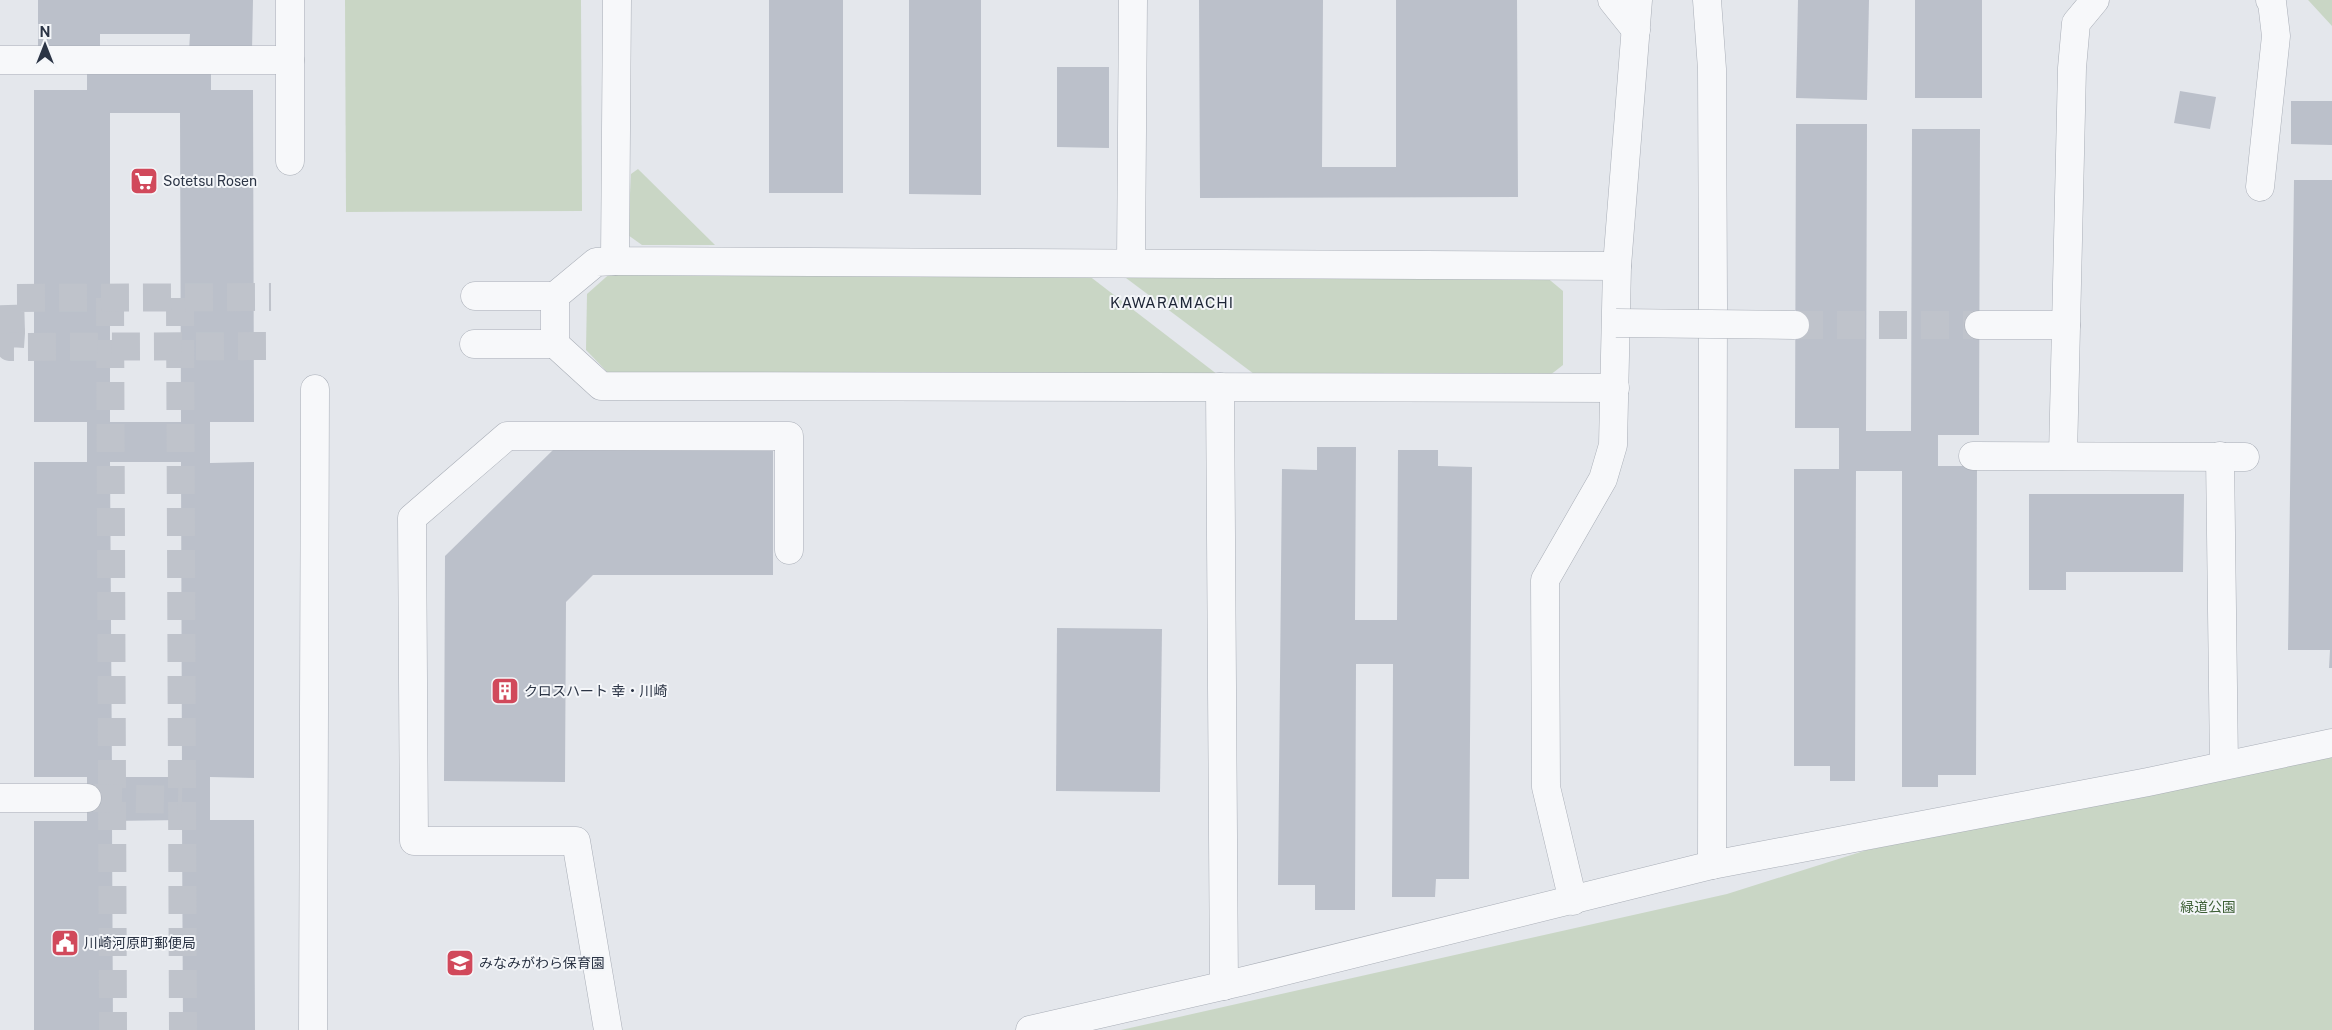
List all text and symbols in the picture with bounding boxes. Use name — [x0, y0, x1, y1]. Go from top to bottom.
north arrow — [20, 20, 70, 70]
text: N — [40, 24, 50, 40]
supermarket icon: Sotetsu Rosen — [129, 166, 159, 196]
place label: Sotetsu Rosen — [163, 173, 257, 189]
district label: KAWARAMACHI — [1110, 294, 1234, 311]
building icon: クロスハート 幸・川崎 — [490, 676, 520, 706]
place label: クロスハート 幸・川崎 — [524, 683, 667, 699]
park label: 緑道公園 — [2180, 899, 2236, 915]
public building icon: 川崎河原町郵便局 — [50, 928, 80, 958]
place label: 川崎河原町郵便局 — [84, 935, 196, 951]
school or university icon: みなみがわら保育園 — [445, 948, 475, 978]
place label: みなみがわら保育園 — [479, 955, 605, 971]

